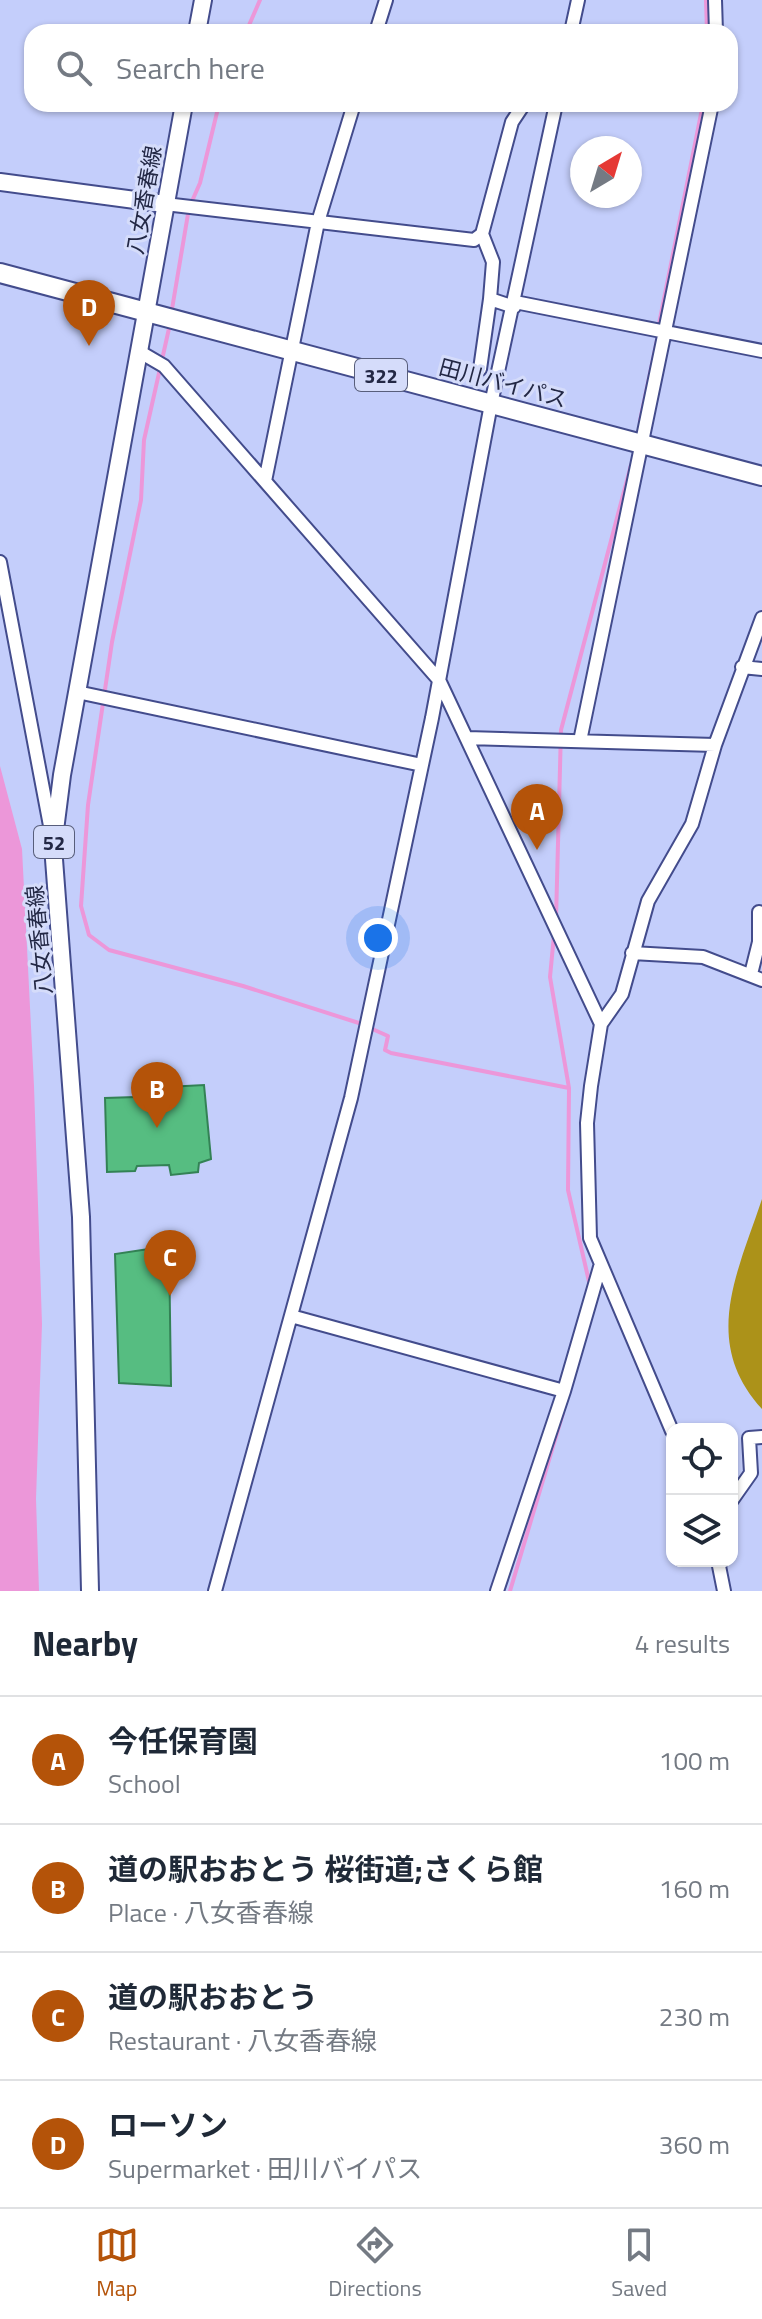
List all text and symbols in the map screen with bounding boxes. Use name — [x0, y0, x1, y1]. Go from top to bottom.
search box — [24, 24, 738, 112]
text: Search here — [116, 45, 265, 91]
icon: search — [52, 46, 96, 90]
north arrow — [570, 136, 642, 208]
street label: 八女香春線 — [118, 143, 170, 257]
pin: D — [63, 280, 115, 346]
street label: 田川バイパス — [435, 350, 571, 416]
road number: 322 — [355, 359, 407, 391]
pin: A — [511, 784, 563, 850]
road number: 52 — [34, 826, 74, 858]
street label: 八女香春線 — [17, 884, 61, 996]
your location — [358, 918, 398, 958]
pin: B — [131, 1062, 183, 1128]
pin: C — [144, 1230, 196, 1296]
map controls — [666, 1423, 738, 1567]
button: locate — [666, 1423, 738, 1495]
button: layers — [666, 1495, 738, 1567]
text: Nearby — [32, 1617, 138, 1669]
text: 4 results — [635, 1624, 730, 1663]
text: 今任保育園 — [108, 1718, 258, 1764]
text: A — [50, 1741, 66, 1780]
text: 100 m — [659, 1741, 730, 1780]
text: School — [108, 1764, 181, 1803]
text: 道の駅おおとう 桜街道;さくら館 — [108, 1846, 543, 1892]
text: B — [50, 1869, 66, 1908]
text: 160 m — [659, 1869, 730, 1908]
text: Place · 八女香春線 — [108, 1893, 314, 1932]
text: 道の駅おおとう — [108, 1974, 318, 2020]
text: C — [51, 1997, 65, 2036]
text: 230 m — [659, 1997, 730, 2036]
text: Restaurant · 八女香春線 — [108, 2021, 377, 2060]
text: ローソン — [108, 2102, 228, 2148]
text: D — [50, 2125, 66, 2164]
text: 360 m — [659, 2125, 730, 2164]
text: Supermarket · 田川バイパス — [108, 2149, 422, 2188]
tab: Map — [95, 2223, 139, 2305]
tab: Directions — [328, 2223, 422, 2305]
tab: Saved — [611, 2223, 667, 2305]

